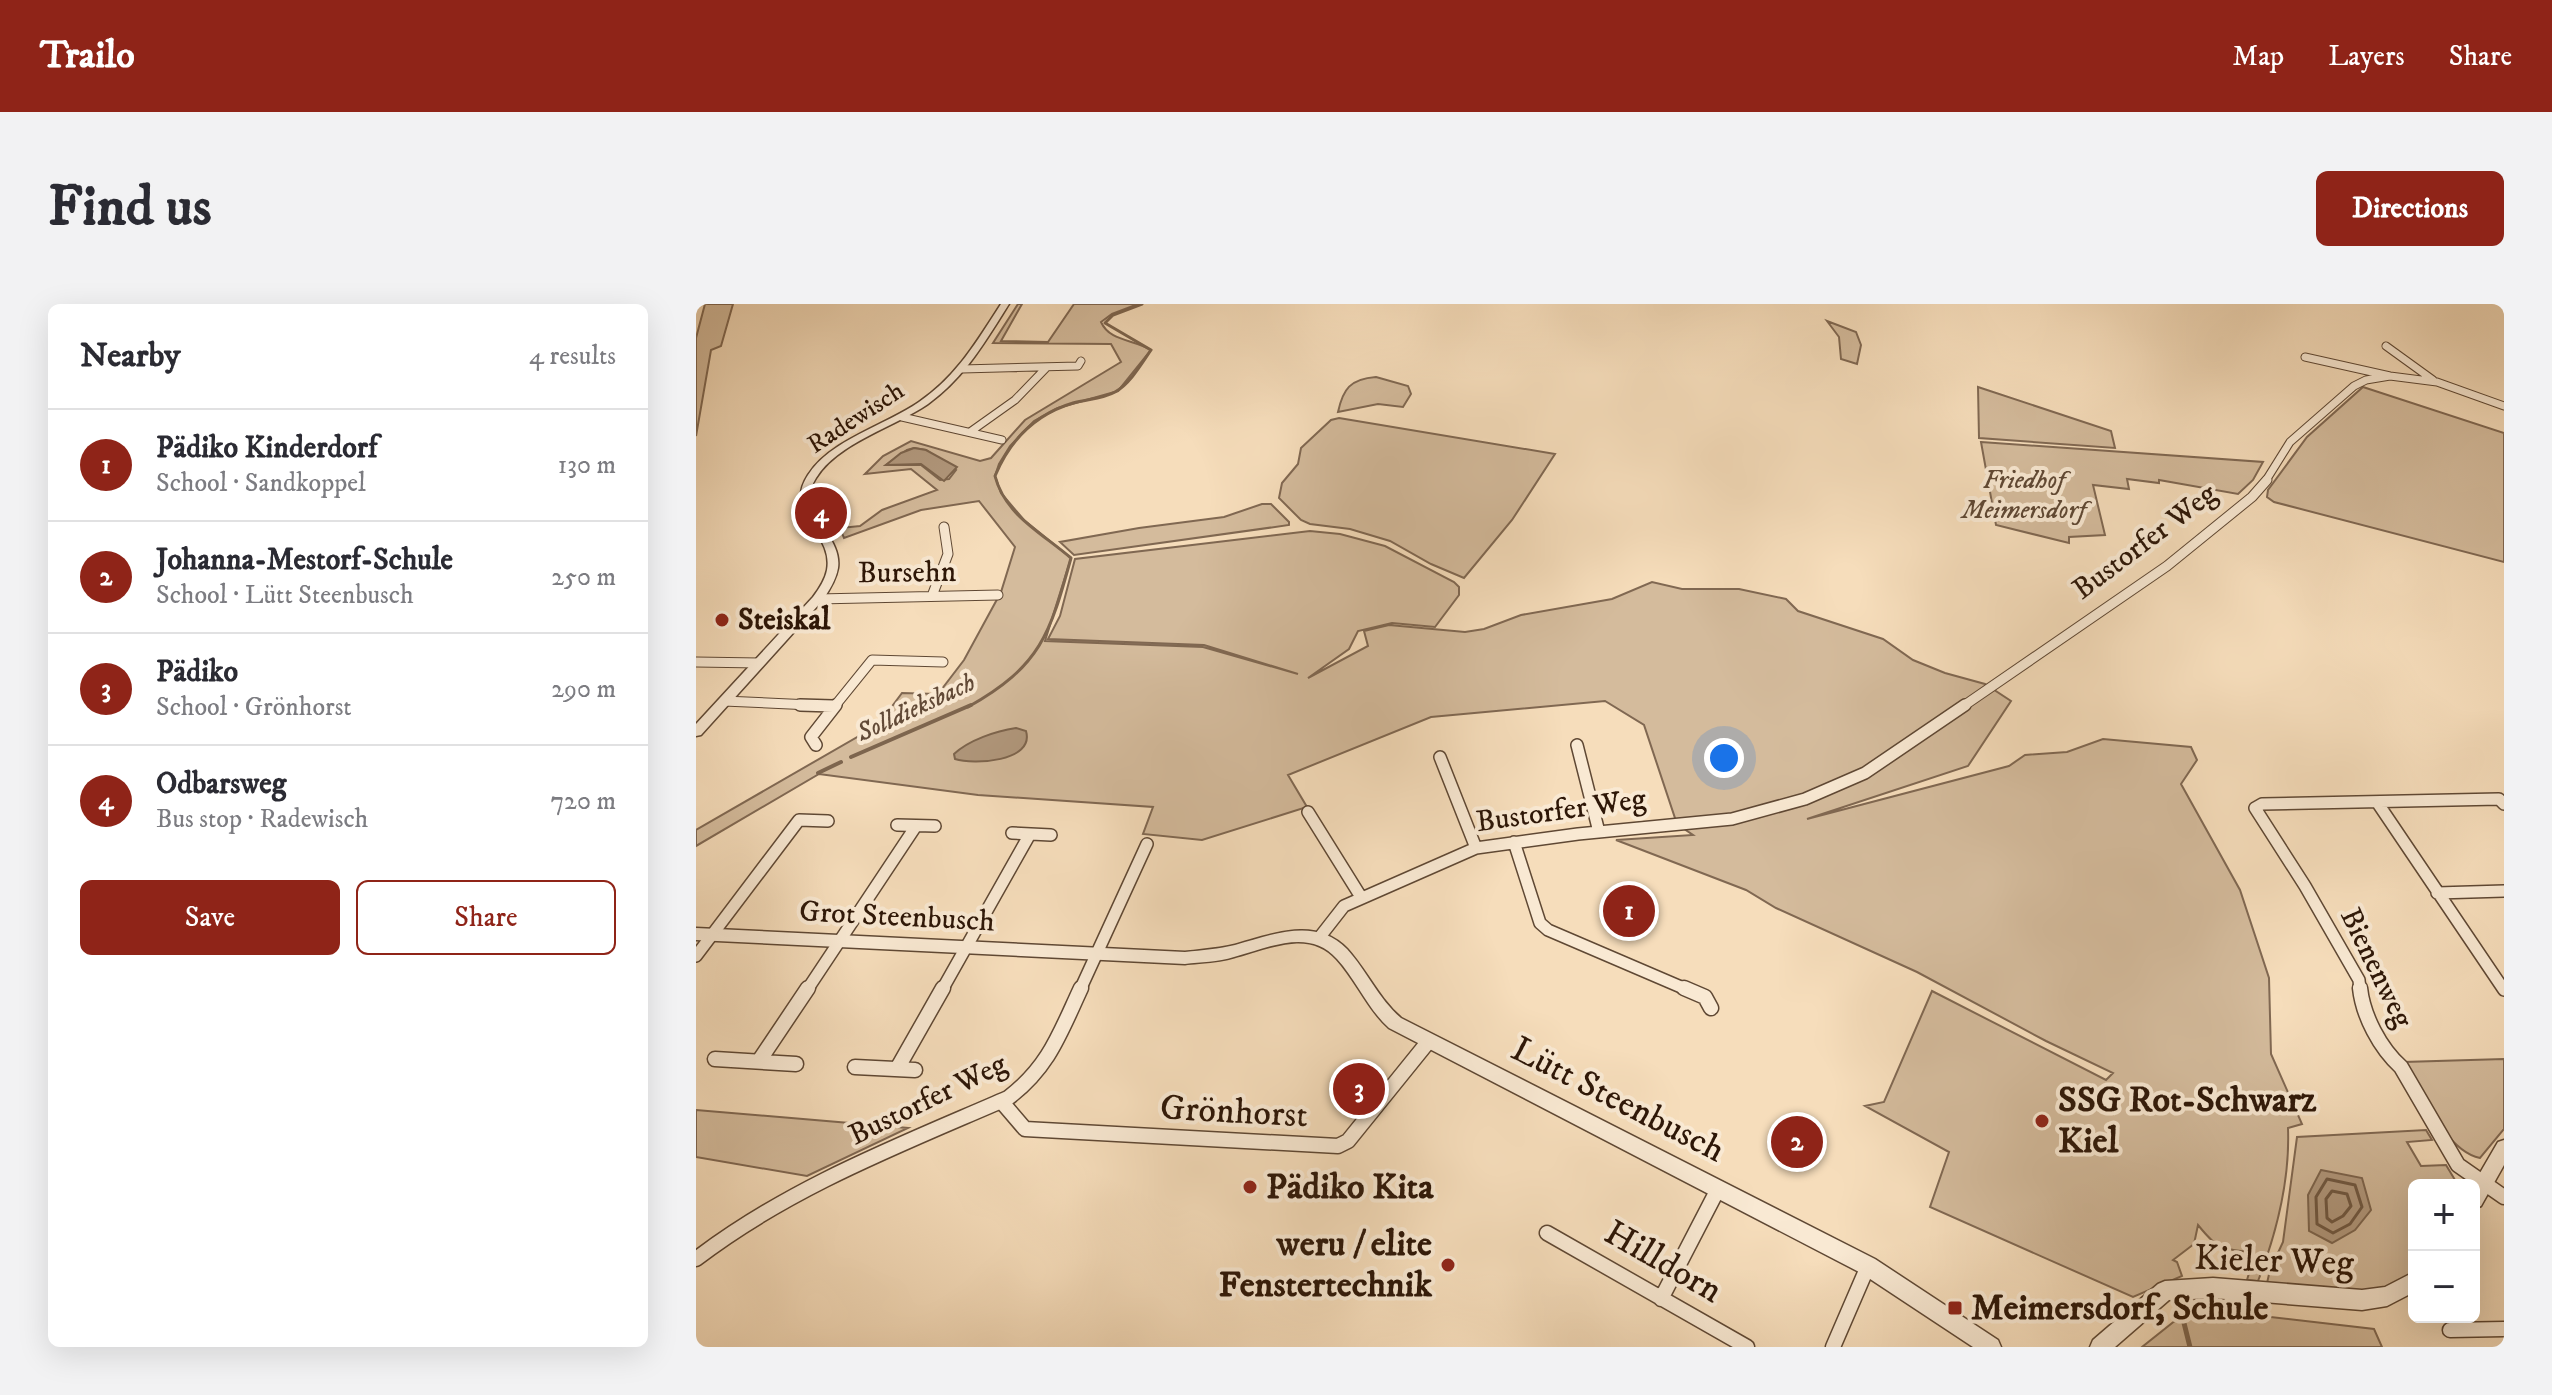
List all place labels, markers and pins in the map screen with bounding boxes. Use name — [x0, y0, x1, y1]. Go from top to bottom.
pin: 4 — [795, 483, 847, 543]
place label: Steiskal — [738, 602, 831, 639]
marker: Steiskal — [713, 611, 731, 629]
pin: 1 — [1603, 881, 1655, 941]
pin: 3 — [1333, 1059, 1385, 1119]
place label: SSG Rot-Schwarz Kiel — [2058, 1078, 2317, 1164]
pin: 2 — [1771, 1112, 1823, 1172]
marker: SSG Rot-Schwarz Kiel — [2033, 1112, 2051, 1130]
place label: Pädiko Kita — [1266, 1165, 1434, 1210]
marker: Pädiko Kita — [1241, 1178, 1259, 1196]
place label: weru / elite Fenstertechnik — [1218, 1222, 1433, 1308]
marker: weru / elite Fenstertechnik — [1439, 1256, 1457, 1274]
place label: Meimersdorf, Schule — [1971, 1286, 2269, 1331]
marker: Meimersdorf, Schule — [1946, 1299, 1964, 1317]

